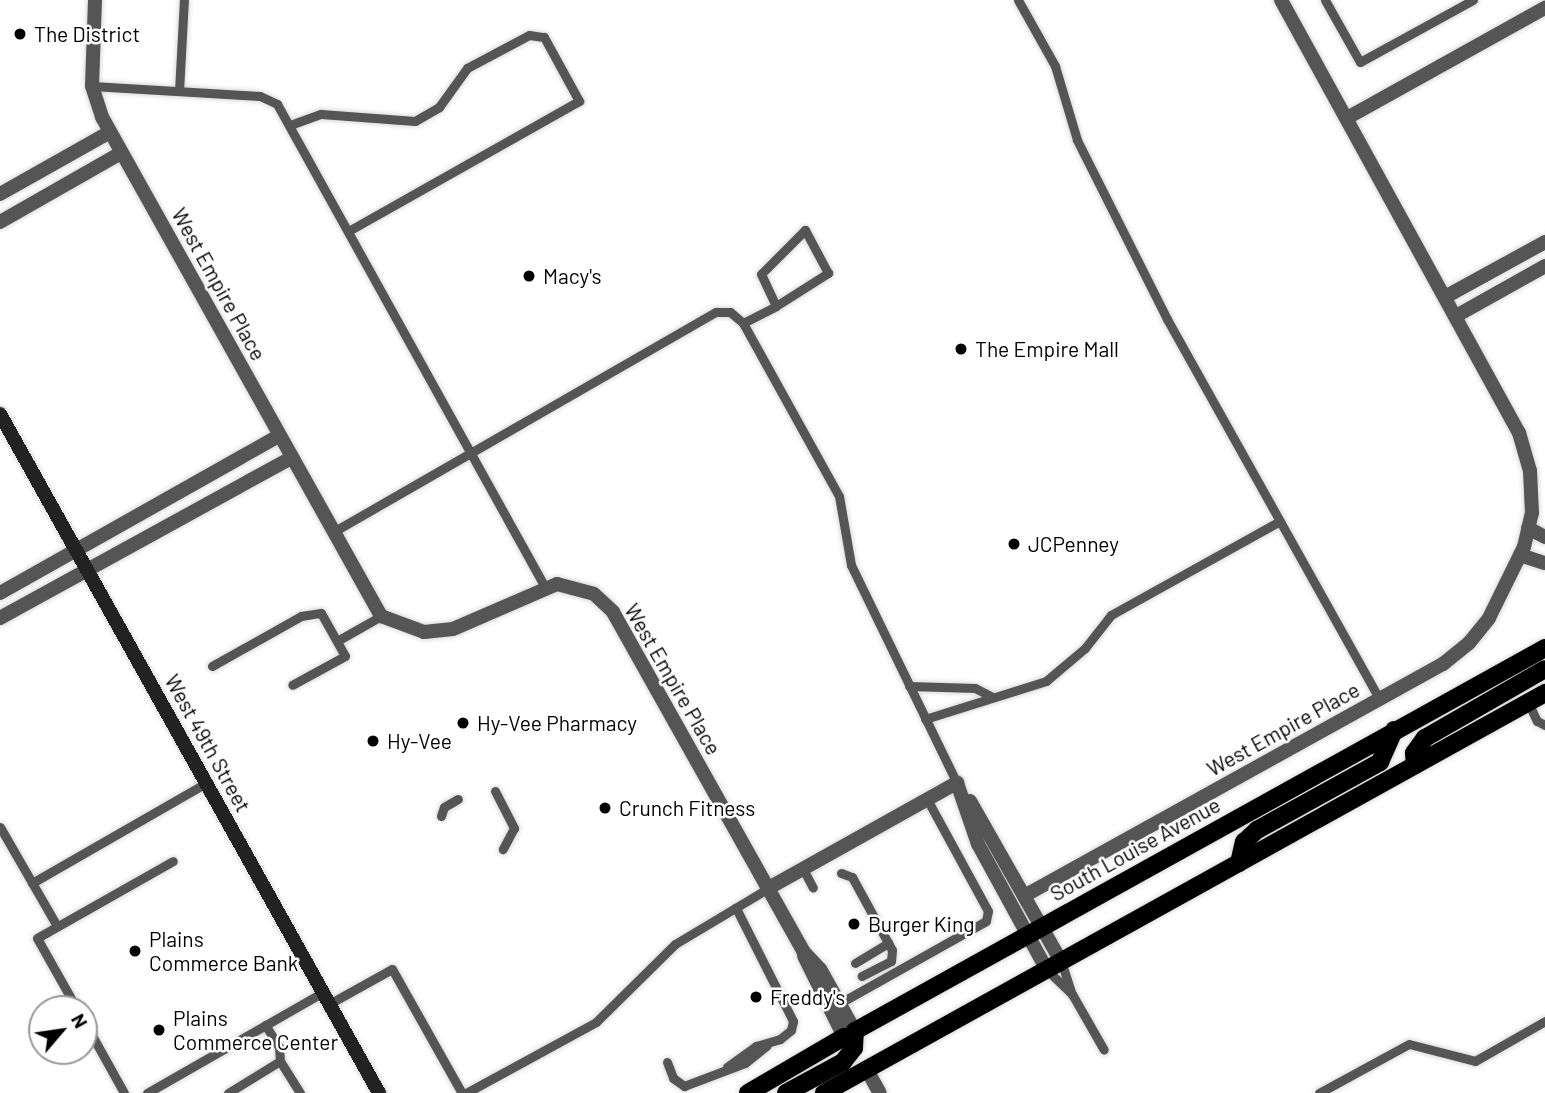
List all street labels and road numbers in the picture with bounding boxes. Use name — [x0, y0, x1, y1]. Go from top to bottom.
street label: West Empire Place — [167, 203, 271, 365]
street label: West Empire Place — [620, 599, 726, 759]
street label: West 49th Street — [160, 670, 256, 816]
street label: West Empire Place — [1202, 677, 1364, 781]
street label: South Louise Avenue — [1046, 792, 1224, 906]

